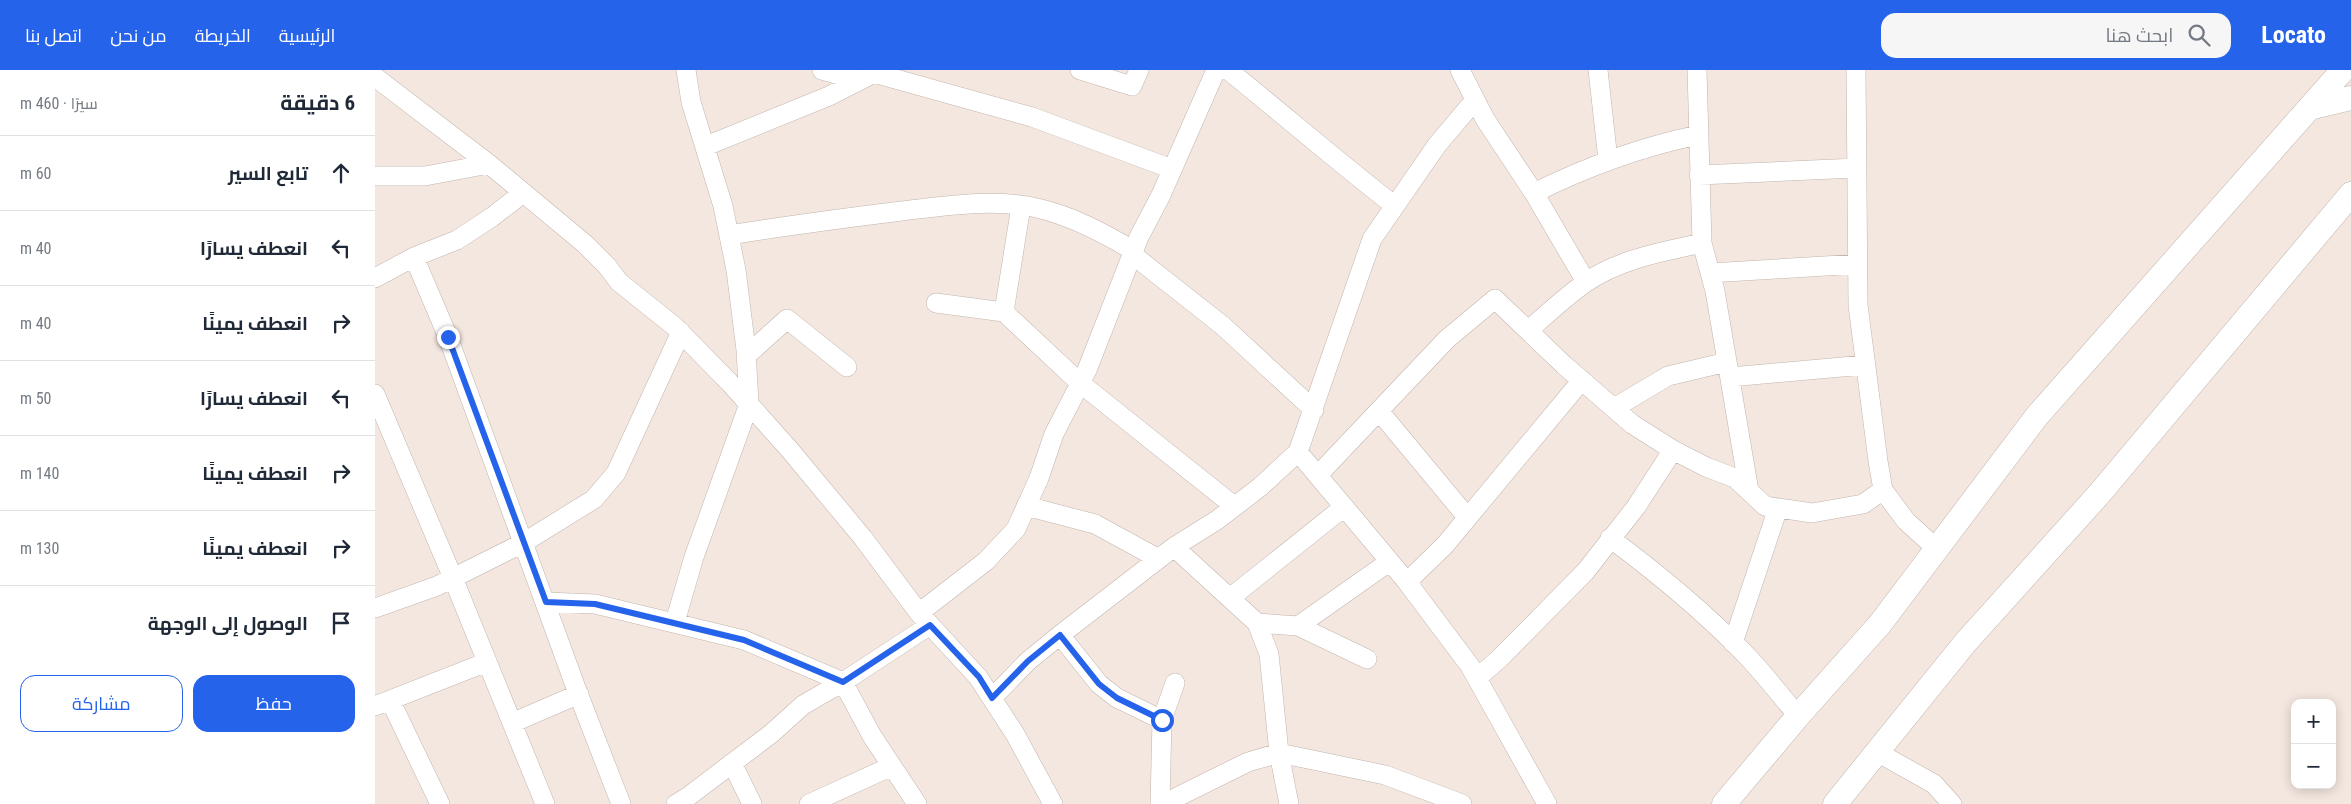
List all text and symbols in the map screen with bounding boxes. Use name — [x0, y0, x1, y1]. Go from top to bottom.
search box — [1881, 13, 2231, 58]
icon: search — [2185, 21, 2213, 49]
text: Locato — [2261, 21, 2326, 49]
text: ابحث هنا — [2105, 24, 2173, 47]
text: اتصل بنا — [25, 25, 82, 46]
text: من نحن — [110, 25, 167, 46]
text: الخريطة — [195, 25, 251, 46]
text: الرئيسية — [279, 25, 335, 46]
text: 6 دقيقة — [280, 91, 355, 115]
text: سيرًا · 460 m — [20, 94, 98, 113]
icon: ahead — [327, 159, 355, 187]
text: تابع السير — [228, 162, 308, 185]
text: 60 m — [20, 164, 52, 183]
icon: left — [327, 234, 355, 262]
text: انعطف يسارًا — [200, 237, 308, 260]
text: 40 m — [20, 239, 52, 258]
icon: right — [327, 309, 355, 337]
text: انعطف يمينًا — [202, 312, 308, 335]
text: 40 m — [20, 314, 52, 333]
route end — [437, 326, 460, 349]
icon: left — [327, 384, 355, 412]
text: انعطف يسارًا — [200, 387, 308, 410]
text: 50 m — [20, 389, 52, 408]
icon: right — [327, 459, 355, 487]
text: انعطف يمينًا — [202, 462, 308, 485]
text: 140 m — [20, 464, 59, 483]
icon: right — [327, 534, 355, 562]
text: انعطف يمينًا — [202, 537, 308, 560]
text: 130 m — [20, 539, 59, 558]
icon: arrive — [327, 609, 355, 637]
text: الوصول إلى الوجهة — [148, 612, 308, 635]
button: مشاركة — [20, 675, 183, 732]
button: حفظ — [193, 675, 355, 732]
map controls — [2291, 699, 2336, 789]
button: + — [2291, 699, 2336, 744]
route start — [1151, 709, 1174, 732]
button: − — [2291, 744, 2336, 789]

